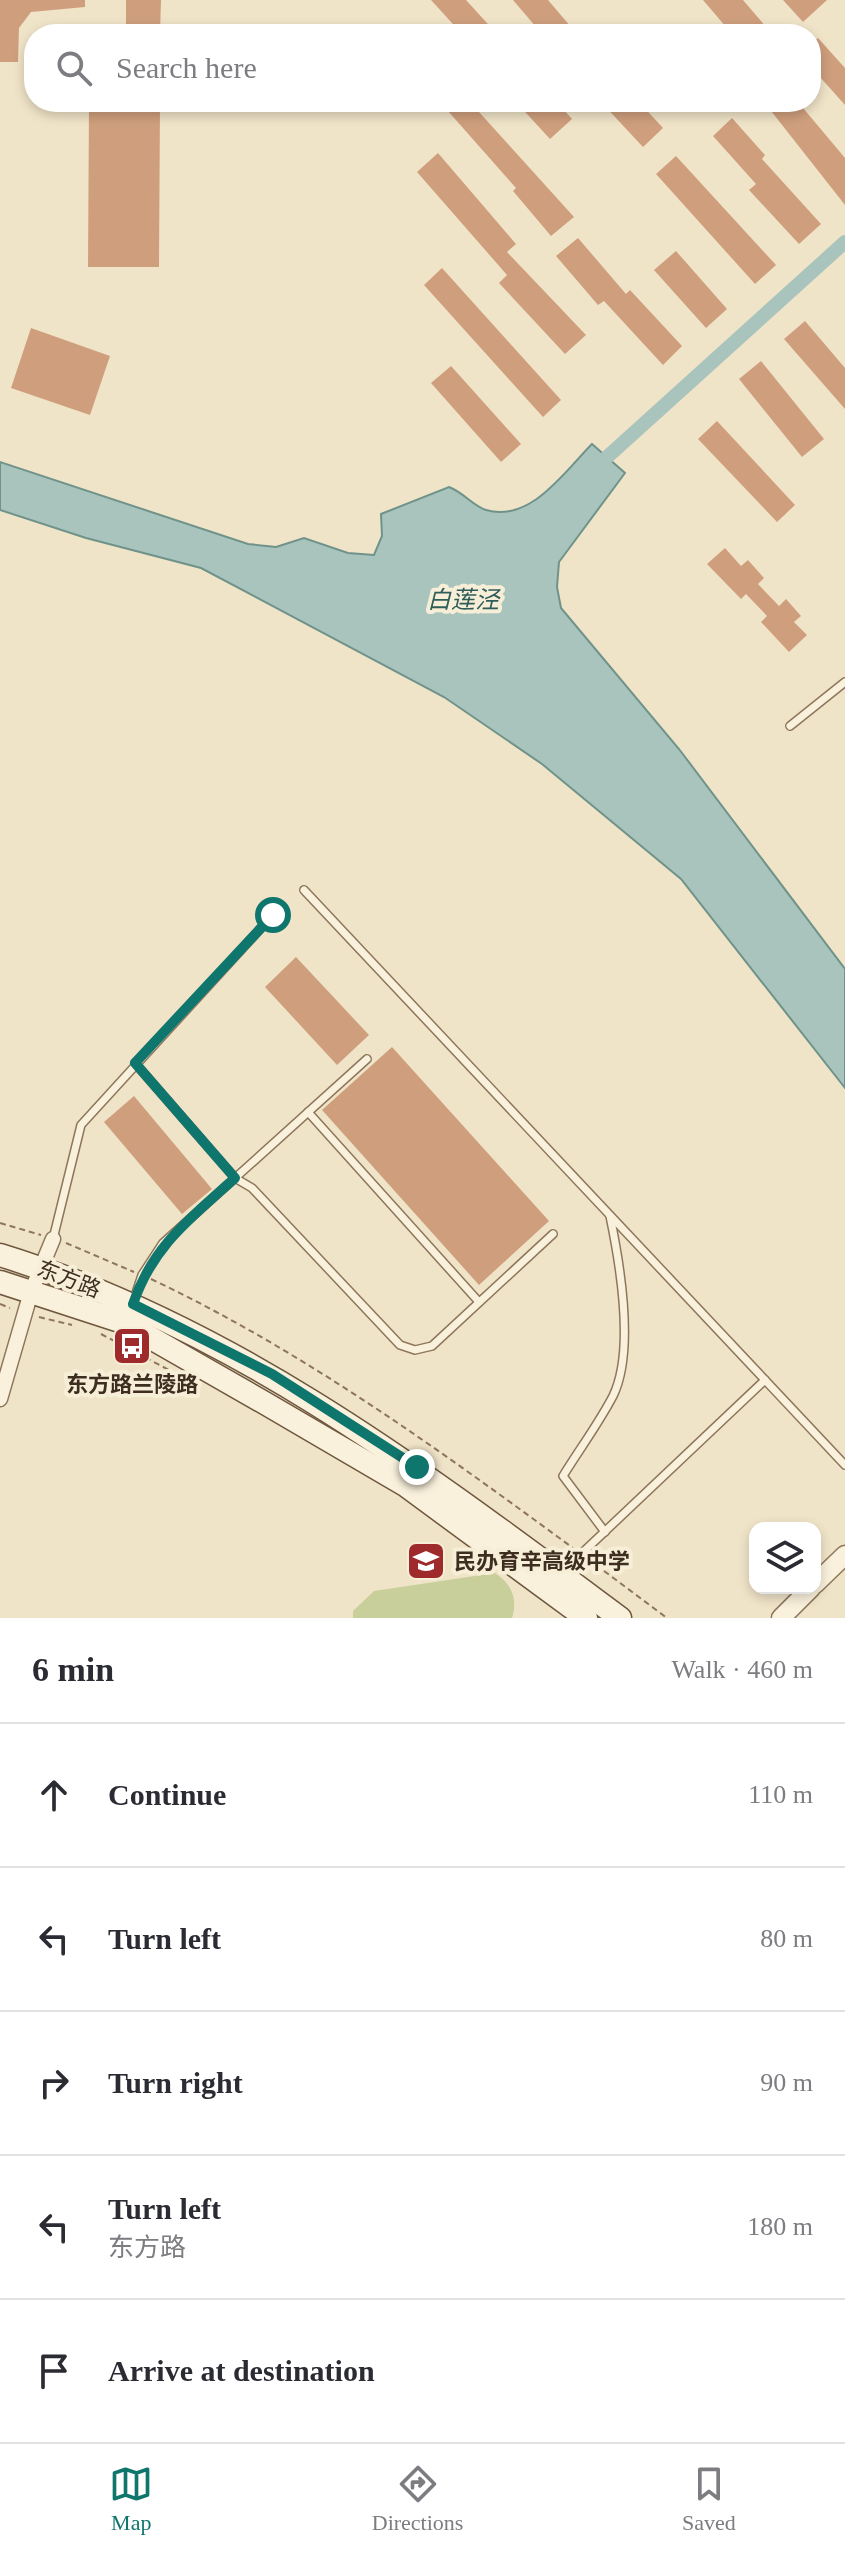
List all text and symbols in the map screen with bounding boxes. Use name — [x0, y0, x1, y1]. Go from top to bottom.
search box — [24, 24, 821, 112]
icon: search — [52, 46, 96, 90]
text: Search here — [116, 51, 257, 84]
water label: 白莲泾 — [427, 587, 501, 613]
route start — [255, 897, 291, 933]
street label: 东方路 — [34, 1256, 104, 1302]
bus stop icon: 东方路兰陵路 — [111, 1325, 153, 1367]
place label: 东方路兰陵路 — [66, 1372, 198, 1397]
route end — [399, 1449, 435, 1485]
map controls — [749, 1522, 821, 1594]
button: layers — [749, 1522, 821, 1594]
school or university icon: 民办育辛高级中学 — [405, 1540, 447, 1582]
place label: 民办育辛高级中学 — [454, 1549, 630, 1574]
text: 6 min — [32, 1651, 114, 1688]
text: Walk · 460 m — [671, 1655, 813, 1684]
icon: ahead — [32, 1773, 76, 1817]
text: Continue — [108, 1778, 226, 1811]
text: 110 m — [748, 1780, 813, 1809]
icon: left — [32, 1917, 76, 1961]
text: Turn left — [108, 1922, 221, 1955]
text: 80 m — [760, 1924, 813, 1953]
icon: right — [32, 2061, 76, 2105]
text: Turn right — [108, 2066, 243, 2099]
text: 90 m — [760, 2068, 813, 2097]
text: Turn left — [108, 2192, 221, 2225]
icon: left — [32, 2205, 76, 2249]
text: 180 m — [747, 2212, 813, 2241]
text: 东方路 — [108, 2233, 186, 2262]
icon: arrive — [32, 2349, 76, 2393]
text: Arrive at destination — [108, 2354, 375, 2387]
tab: Map — [109, 2462, 153, 2536]
tab: Directions — [372, 2462, 463, 2536]
tab: Saved — [682, 2462, 736, 2536]

